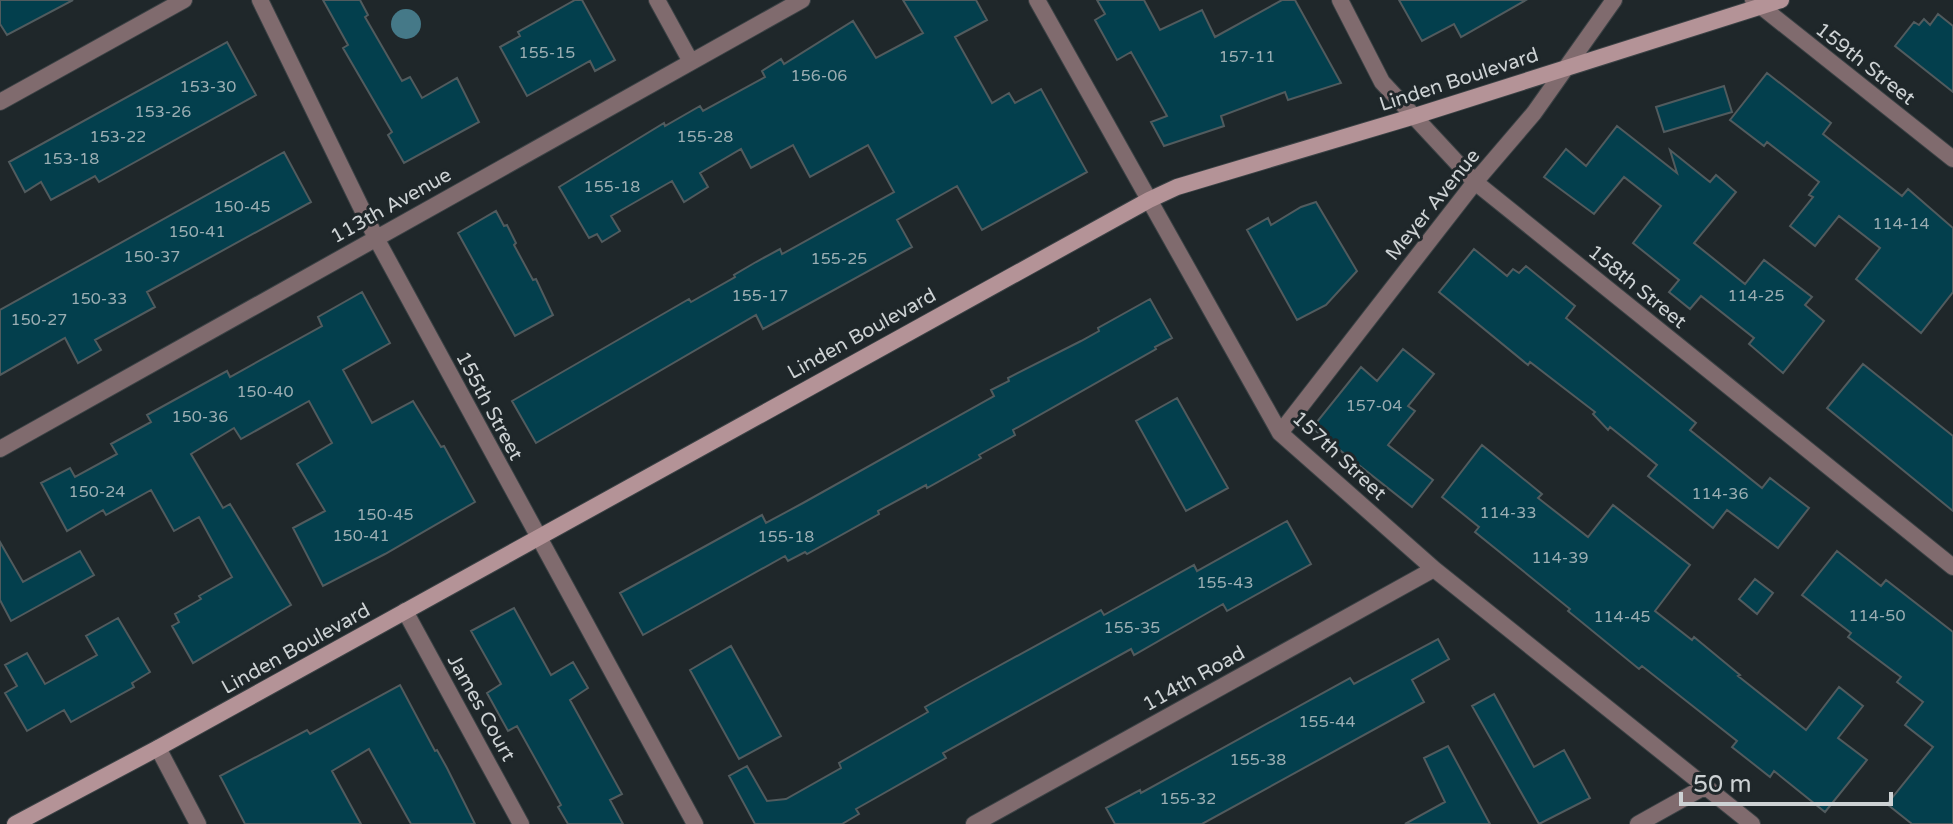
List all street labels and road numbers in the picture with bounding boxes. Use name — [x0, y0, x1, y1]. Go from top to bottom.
street label: 159th Street — [1810, 18, 1920, 111]
street label: Linden Boulevard — [1376, 43, 1542, 117]
street label: Meyer Avenue — [1381, 144, 1485, 266]
street label: 113th Avenue — [326, 163, 456, 249]
street label: 158th Street — [1583, 240, 1691, 334]
street label: Linden Boulevard — [784, 283, 940, 385]
street label: 155th Street — [450, 347, 528, 465]
street label: 157th Street — [1287, 406, 1391, 506]
street label: Linden Boulevard — [218, 598, 374, 700]
street label: 114th Road — [1139, 641, 1249, 717]
street label: James Court — [442, 650, 520, 766]

